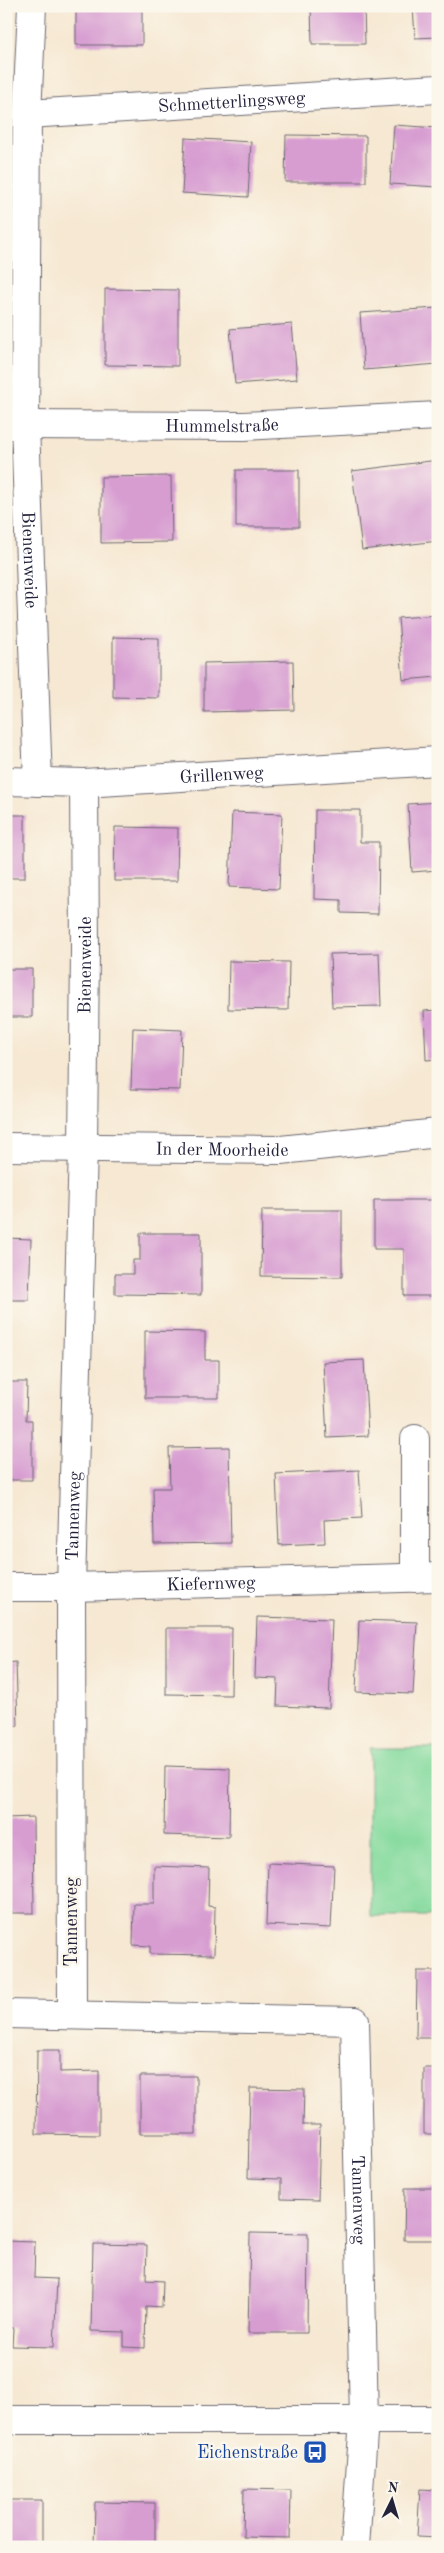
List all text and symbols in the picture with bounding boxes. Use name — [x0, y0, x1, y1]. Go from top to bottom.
street label: Schmetterlingsweg — [157, 89, 306, 116]
street label: Hummelstraße — [165, 416, 279, 436]
street label: Bienenweide — [18, 511, 40, 609]
street label: Grillenweg — [179, 764, 265, 787]
street label: Bienenweide — [76, 916, 95, 1014]
street label: In der Moorheide — [155, 1141, 290, 1160]
street label: Tannenweg — [64, 1471, 84, 1561]
street label: Kiefernweg — [166, 1574, 256, 1594]
street label: Tannenweg — [63, 1877, 81, 1967]
street label: Tannenweg — [348, 2155, 368, 2245]
bus stop icon: Eichenstraße — [302, 2439, 328, 2465]
place label: Eichenstraße — [197, 2444, 298, 2462]
north arrow — [366, 2476, 416, 2526]
text: N — [387, 2481, 399, 2496]

